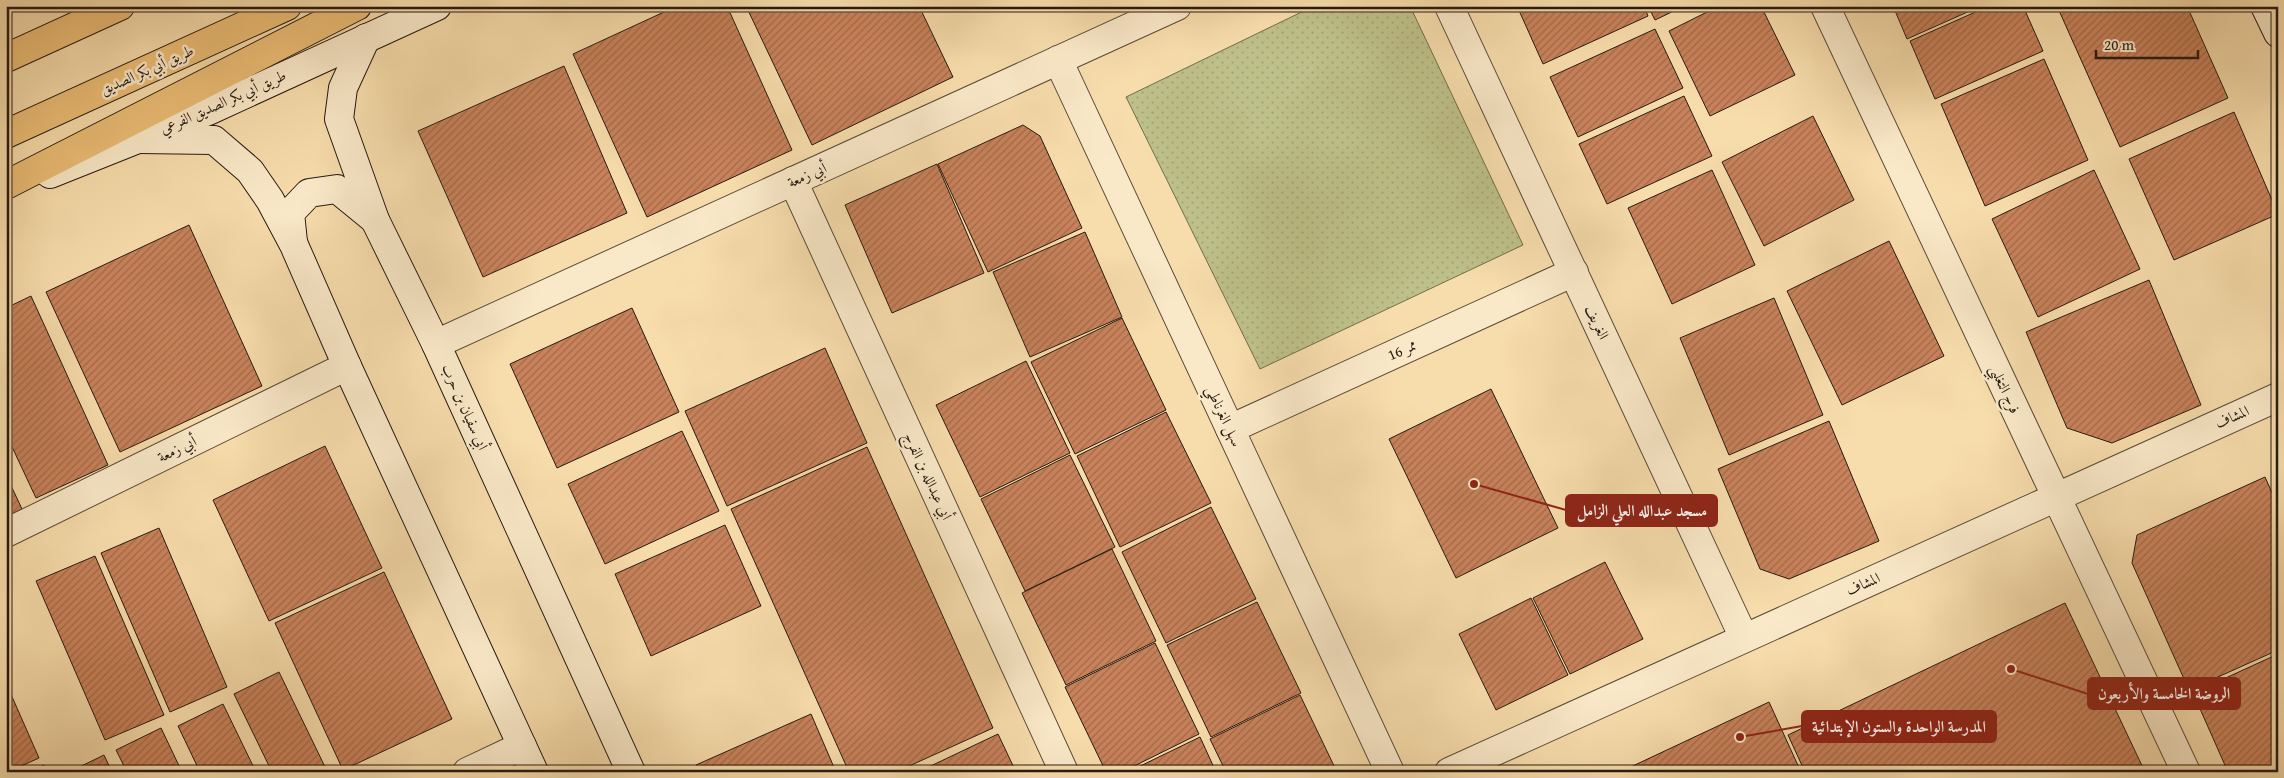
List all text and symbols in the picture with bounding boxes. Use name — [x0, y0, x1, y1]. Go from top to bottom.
scale bar — [2096, 28, 2199, 60]
text: 20 m — [2104, 34, 2135, 55]
street label: طريق أبي بكر الصديق — [97, 40, 198, 101]
street label: طريق أبي بكر الصديق الفرعي — [156, 64, 290, 141]
street label: أبي زمعة — [784, 156, 831, 194]
street label: الغريف — [1580, 301, 1615, 343]
street label: ممر 16 — [1384, 334, 1420, 365]
street label: أبي سفيان بن حرب — [435, 360, 494, 455]
street label: فرج التغلبي — [1981, 361, 2026, 418]
street label: سهل الغرناطي — [1198, 382, 1248, 451]
street label: المشاف — [2211, 400, 2252, 433]
street label: أبي عبدالله بن الفرج — [896, 429, 958, 525]
street label: أبي زمعة — [154, 430, 201, 469]
callout: مسجد عبدالله العلي الزامل — [1566, 495, 1717, 526]
text: مسجد عبدالله العلي الزامل — [1577, 498, 1707, 526]
street label: المشاف — [1842, 567, 1883, 600]
callout: الروضة الخامسة والأربعون — [2088, 678, 2240, 709]
text: الروضة الخامسة والأربعون — [2098, 681, 2230, 705]
callout: المدرسة الواحدة والستون الإبتدائية — [1802, 711, 1996, 742]
text: المدرسة الواحدة والستون الإبتدائية — [1812, 714, 1986, 738]

